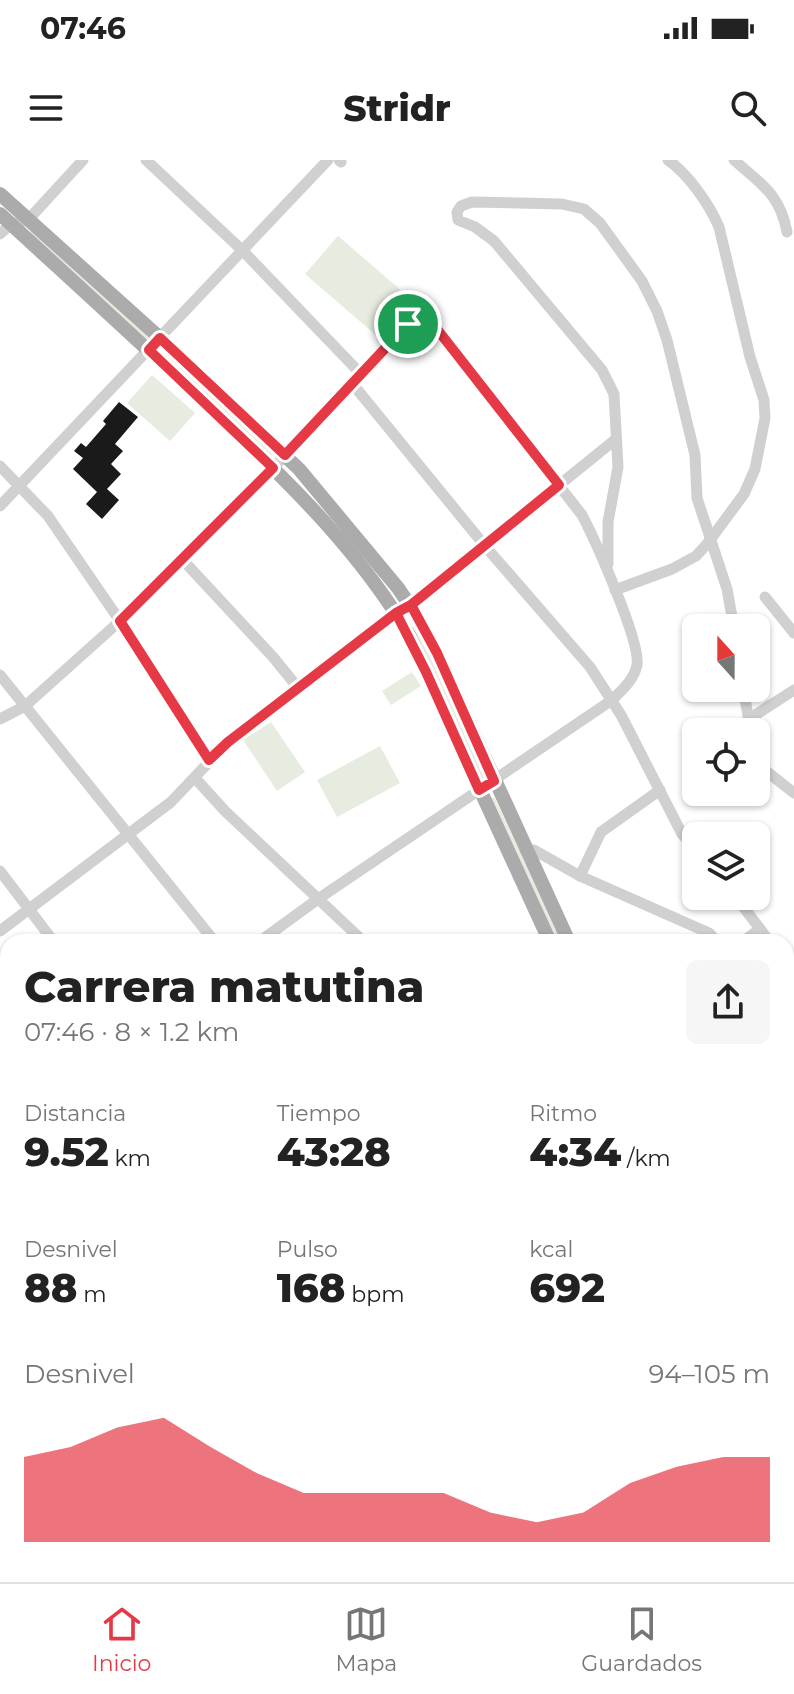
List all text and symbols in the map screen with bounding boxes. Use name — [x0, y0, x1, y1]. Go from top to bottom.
text: 07:46 — [40, 10, 126, 47]
icon: menu — [24, 86, 68, 130]
text: Stridr — [343, 86, 451, 130]
icon: search — [726, 86, 770, 130]
pin — [374, 290, 442, 358]
icon: arrive — [386, 302, 430, 346]
north arrow — [682, 614, 770, 702]
map controls — [682, 614, 770, 910]
button: locate — [682, 718, 770, 806]
button: layers — [682, 822, 770, 910]
text: Carrera matutina — [24, 959, 424, 1013]
button: share — [686, 960, 770, 1044]
text: 07:46 · 8 × 1.2 km — [24, 1016, 239, 1048]
text: Distancia — [24, 1100, 126, 1127]
text: Tiempo — [277, 1100, 361, 1127]
text: Ritmo — [529, 1100, 597, 1127]
text: 9.52 — [24, 1127, 109, 1176]
text: 43:28 — [277, 1127, 391, 1176]
text: 4:34 — [529, 1127, 621, 1176]
text: km — [109, 1145, 151, 1172]
text: /km — [621, 1145, 671, 1172]
text: Desnivel — [24, 1236, 118, 1263]
text: Pulso — [277, 1236, 338, 1263]
text: kcal — [529, 1236, 573, 1263]
text: 88 — [24, 1263, 78, 1312]
text: 168 — [277, 1263, 346, 1312]
text: 692 — [529, 1263, 605, 1312]
text: m — [78, 1281, 107, 1308]
text: bpm — [346, 1281, 405, 1308]
text: Desnivel — [24, 1358, 135, 1390]
text: 94–105 m — [648, 1358, 770, 1390]
tab: Inicio — [92, 1602, 151, 1677]
tab: Mapa — [335, 1602, 397, 1677]
tab: Guardados — [581, 1602, 702, 1677]

